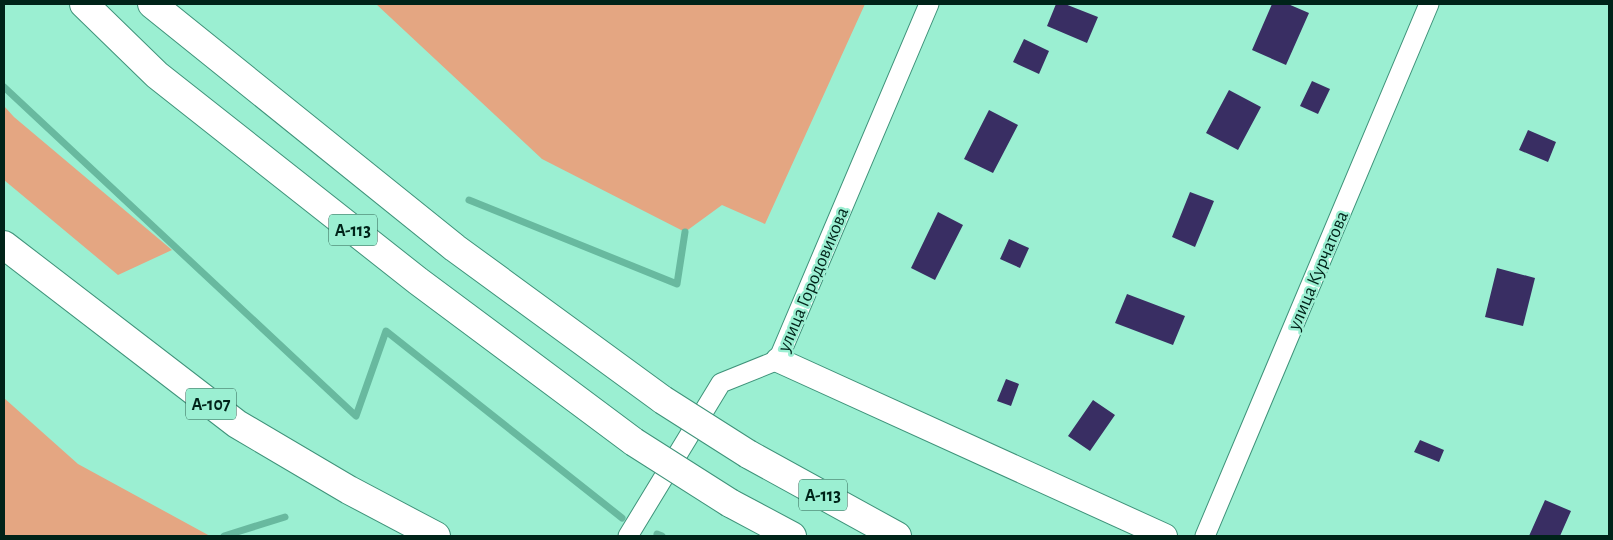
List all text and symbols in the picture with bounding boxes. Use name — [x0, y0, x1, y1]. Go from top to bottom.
street label: улица Городовикова — [774, 204, 852, 355]
street label: улица Курчатова — [1284, 208, 1352, 334]
road number: А-113 — [329, 214, 377, 246]
road number: А-107 — [186, 388, 236, 419]
road number: А-113 — [799, 480, 847, 510]

